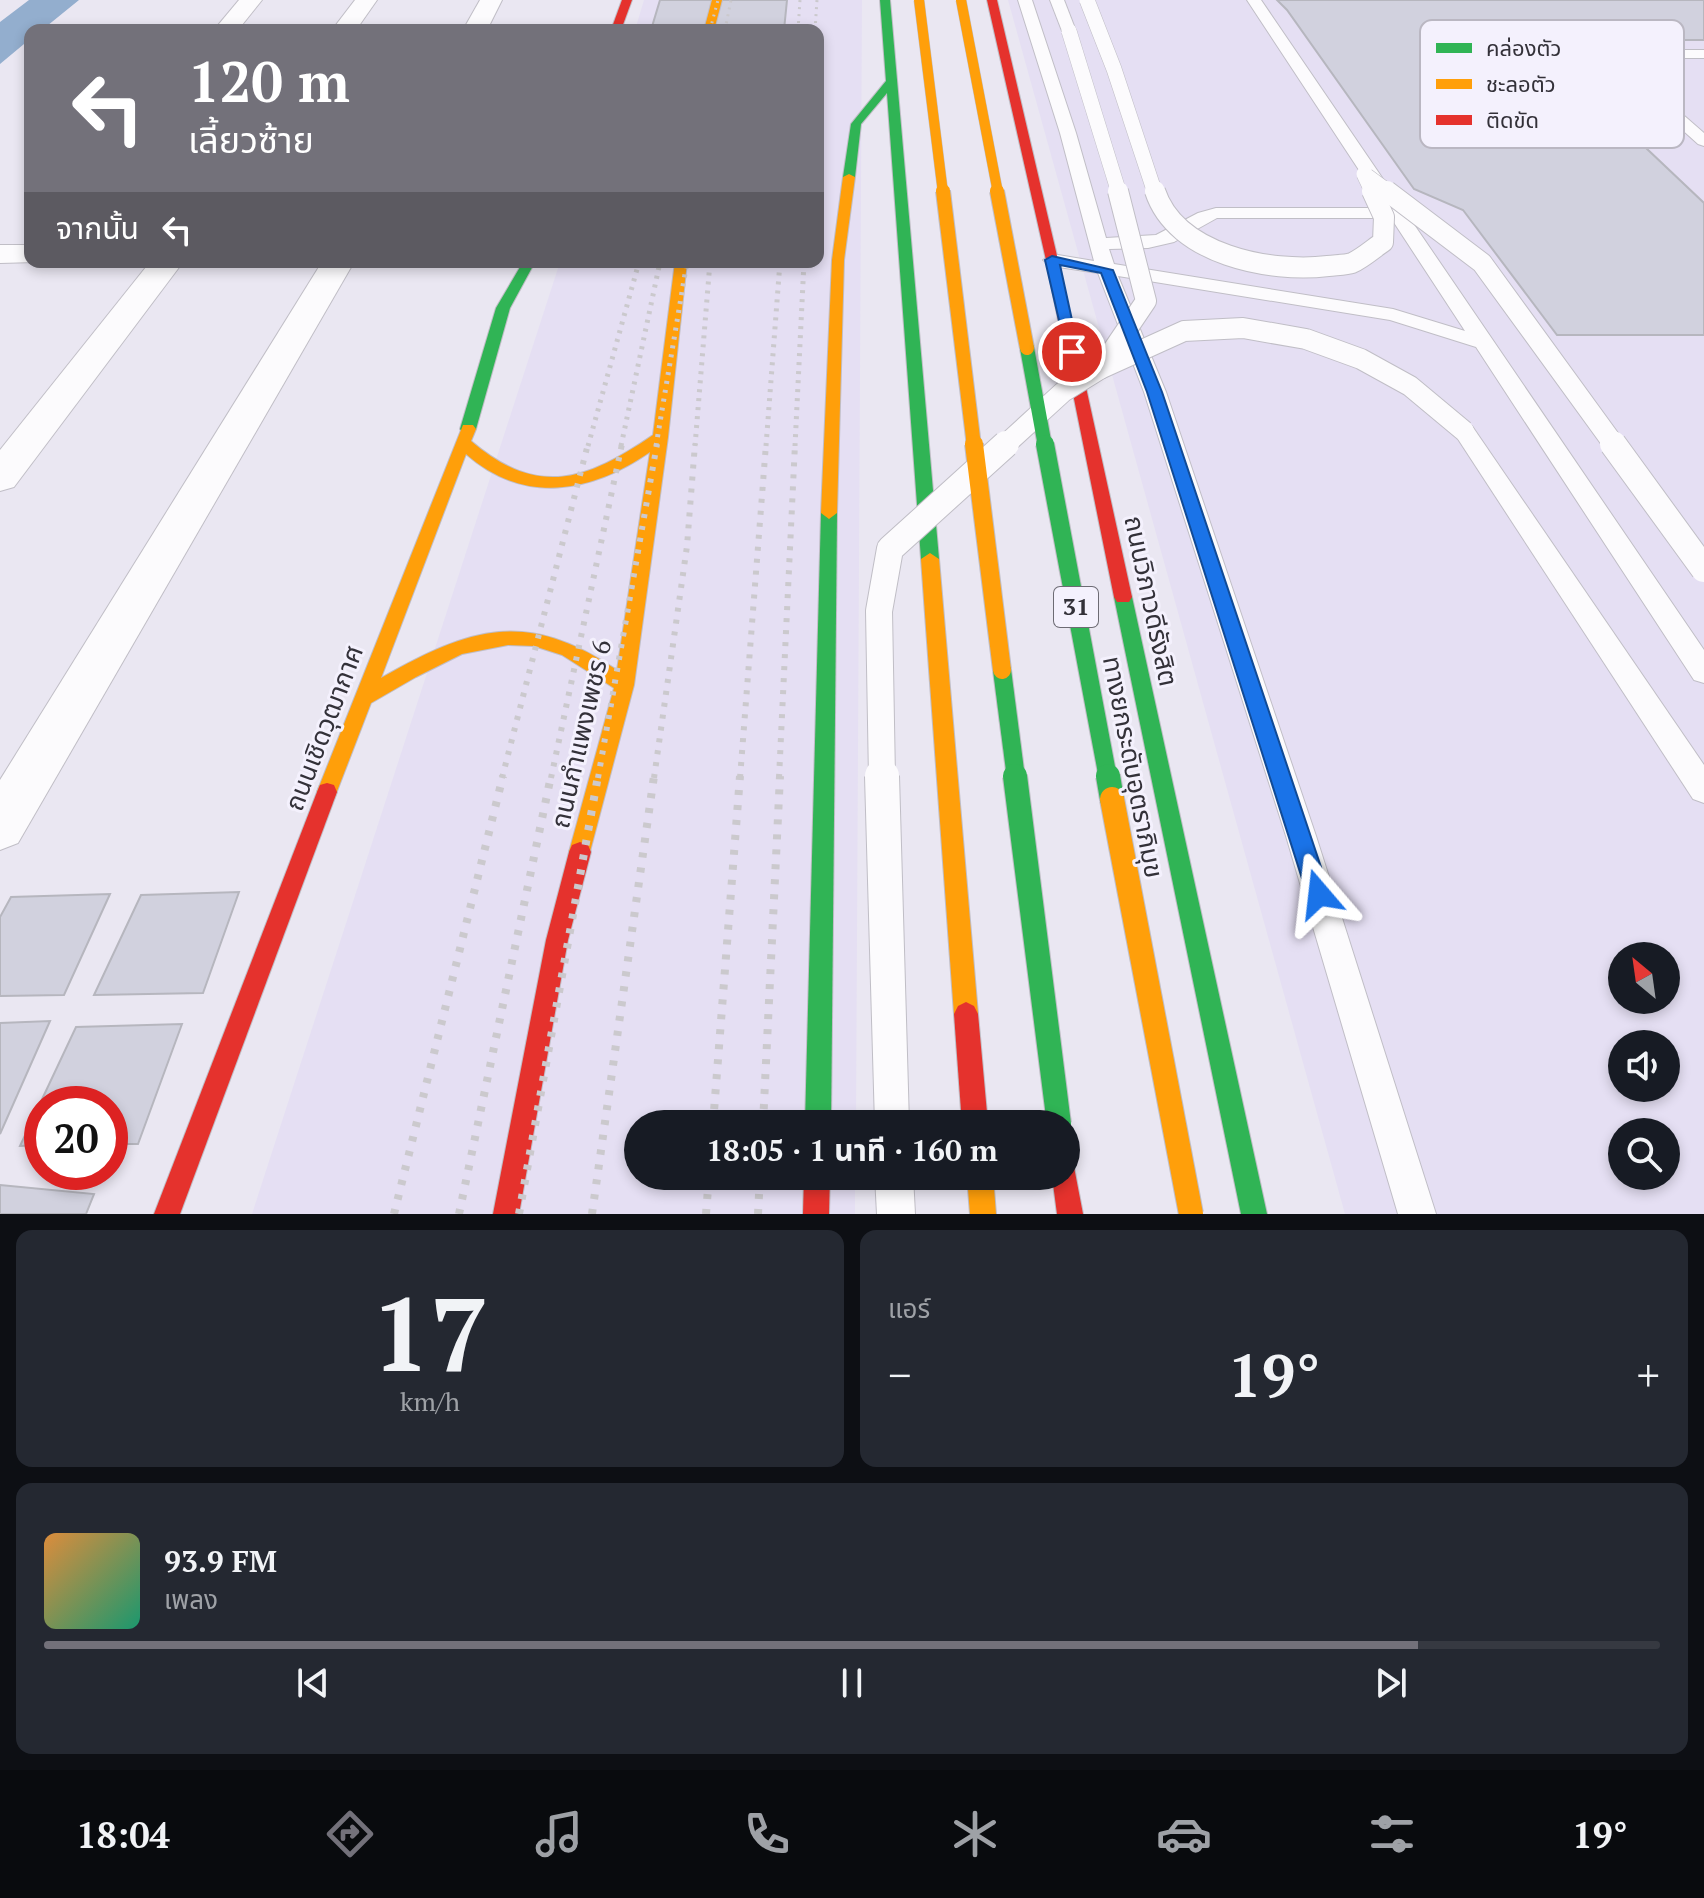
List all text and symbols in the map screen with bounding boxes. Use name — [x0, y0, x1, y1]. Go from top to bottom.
legend — [1420, 20, 1684, 148]
text: คล่องตัว — [1486, 33, 1561, 62]
text: 120 m — [188, 44, 350, 118]
icon: left — [56, 56, 160, 160]
text: ชะลอตัว — [1486, 69, 1556, 98]
text: ติดขัด — [1486, 105, 1539, 134]
text: เลี้ยวซ้าย — [188, 116, 314, 163]
text: จากนั้น — [56, 208, 139, 248]
icon: left — [155, 208, 199, 252]
pin — [1038, 318, 1106, 386]
icon: arrive — [1050, 330, 1094, 374]
street label: ถนนวิภาวดีรังสิต — [1117, 512, 1187, 689]
road number: 31 — [1054, 587, 1098, 627]
street label: ถนนกำแพงเพชร 6 — [542, 636, 618, 831]
street label: ถนนเชิดวุฒากาศ — [276, 640, 370, 815]
street label: ทางยกระดับอุตราภิมุข — [1096, 653, 1172, 881]
position arrow — [1277, 852, 1361, 936]
north arrow — [1608, 942, 1680, 1014]
map controls — [1608, 942, 1680, 1190]
button: sound — [1608, 1030, 1680, 1102]
speed limit sign: 20 — [24, 1086, 128, 1190]
button: search — [1608, 1118, 1680, 1190]
text: 18:05 · 1 นาที · 160 m — [706, 1130, 998, 1170]
text: 17 — [371, 1263, 489, 1401]
text: แอร์ — [888, 1291, 930, 1325]
text: 19° — [1228, 1335, 1320, 1414]
text: − — [888, 1345, 911, 1404]
text: + — [1637, 1345, 1660, 1404]
text: km/h — [400, 1384, 460, 1418]
text: 93.9 FM — [164, 1541, 277, 1581]
text: เพลง — [164, 1582, 218, 1616]
icon: previous — [291, 1661, 335, 1705]
icon: pause — [830, 1661, 874, 1705]
icon: next — [1369, 1661, 1413, 1705]
icon: directions — [322, 1806, 378, 1862]
icon: music — [531, 1806, 587, 1862]
icon: phone — [739, 1806, 795, 1862]
icon: climate — [947, 1806, 1003, 1862]
icon: car — [1156, 1806, 1212, 1862]
icon: filters — [1364, 1806, 1420, 1862]
text: 18:04 — [76, 1811, 170, 1858]
text: 19° — [1572, 1811, 1628, 1858]

